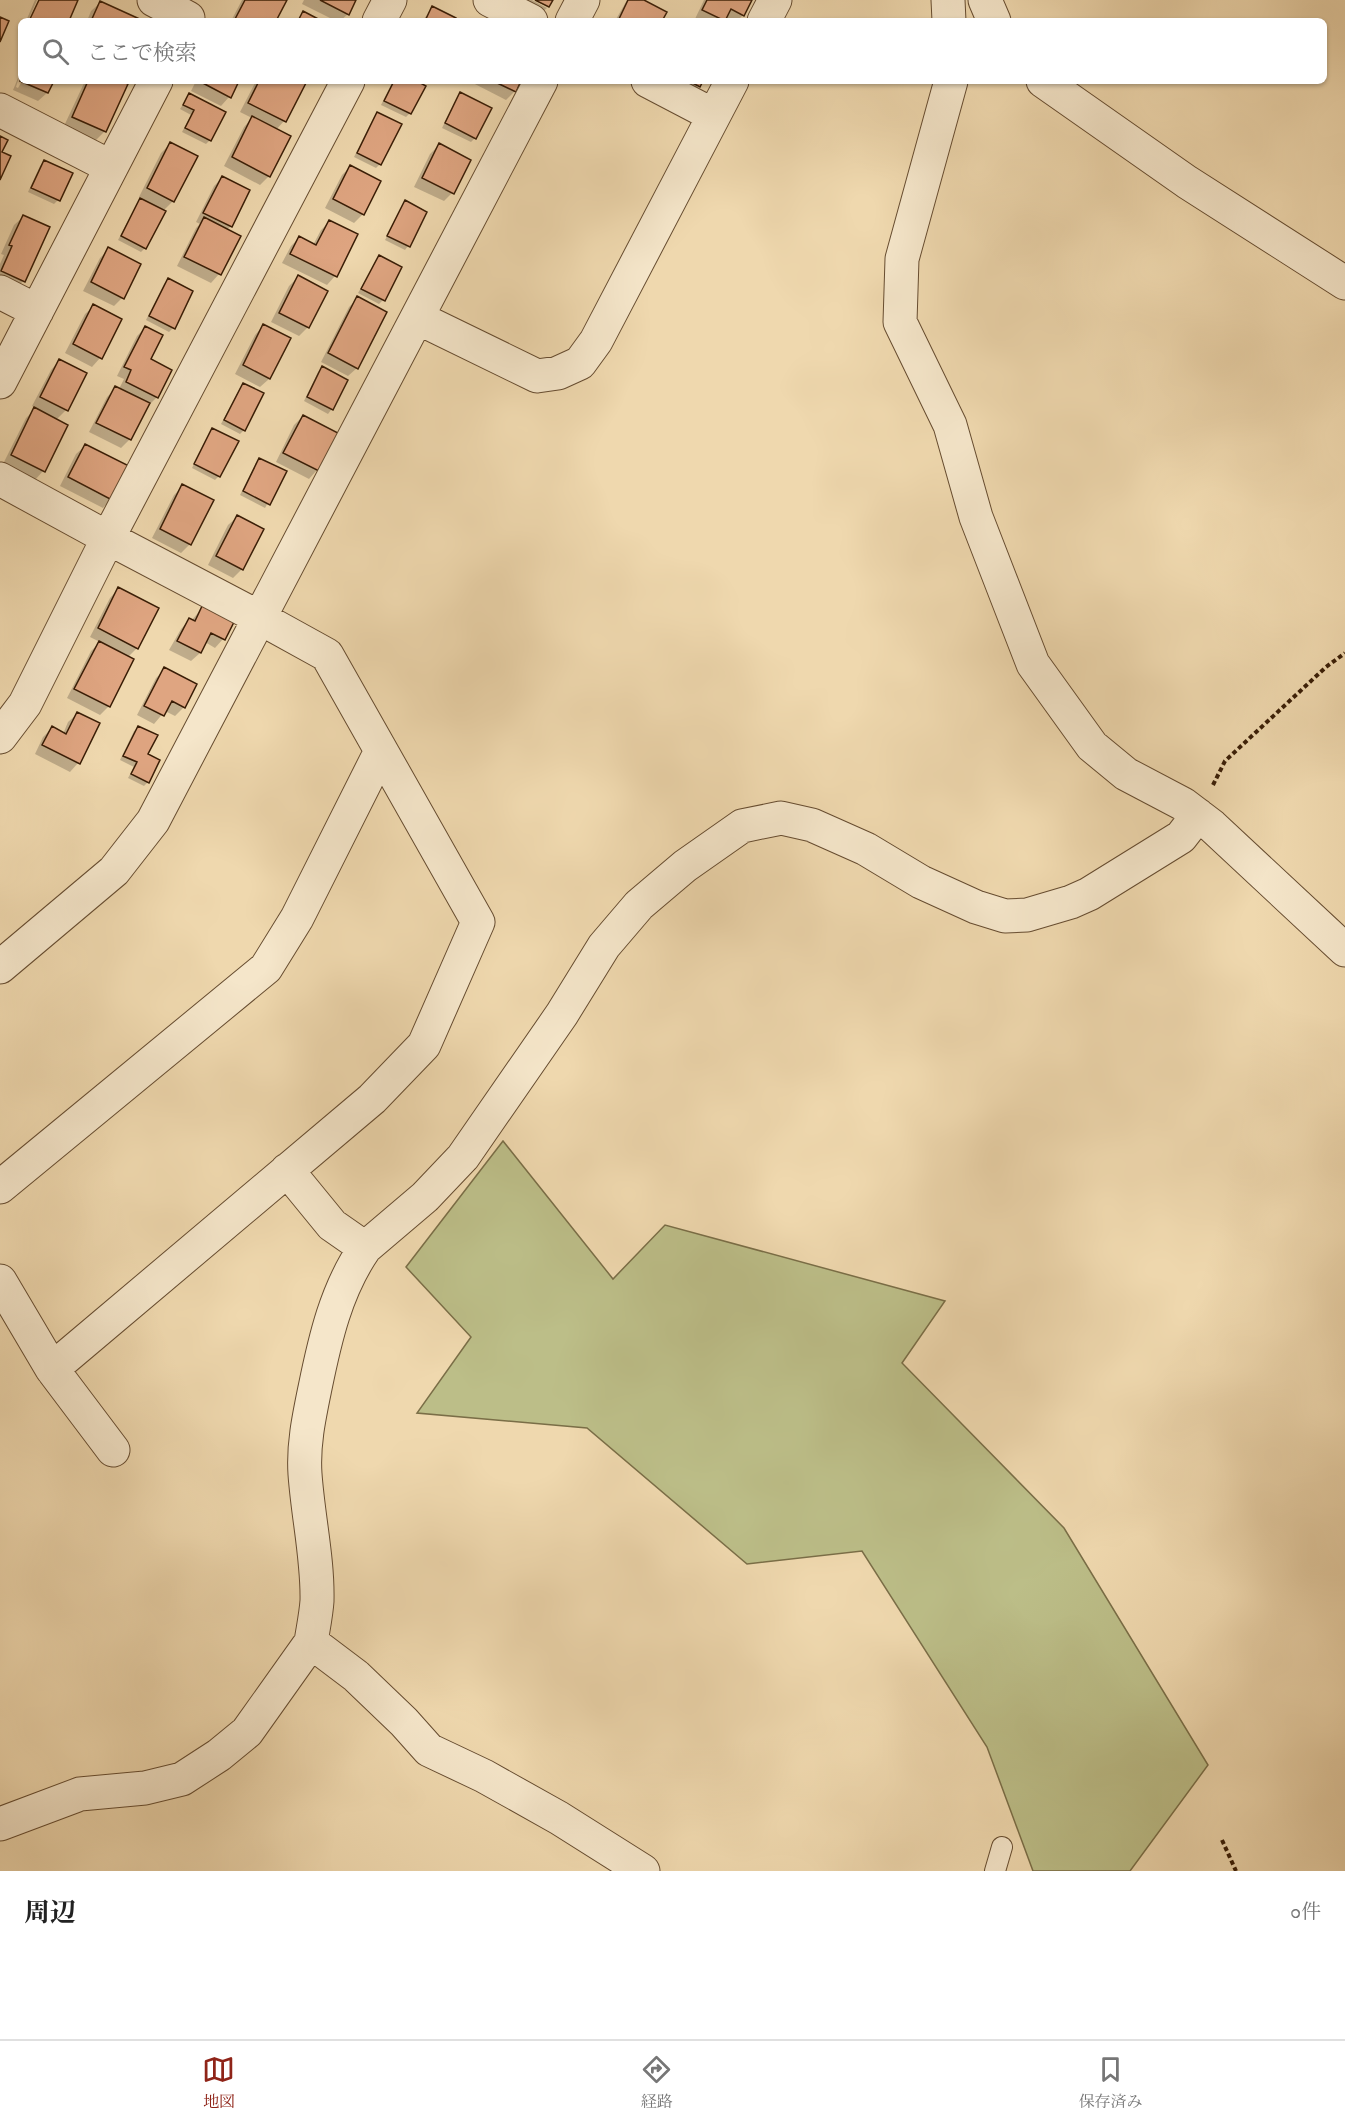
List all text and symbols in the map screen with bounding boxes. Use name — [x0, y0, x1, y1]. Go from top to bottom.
search box — [18, 18, 1327, 84]
icon: search — [39, 35, 72, 68]
text: ここで検索 — [87, 40, 197, 67]
text: 周辺 — [24, 1897, 76, 1930]
text: 0件 — [1290, 1900, 1321, 1925]
tab: 地図 — [202, 2053, 235, 2112]
tab: 経路 — [640, 2053, 673, 2112]
tab: 保存済み — [1078, 2053, 1142, 2112]

